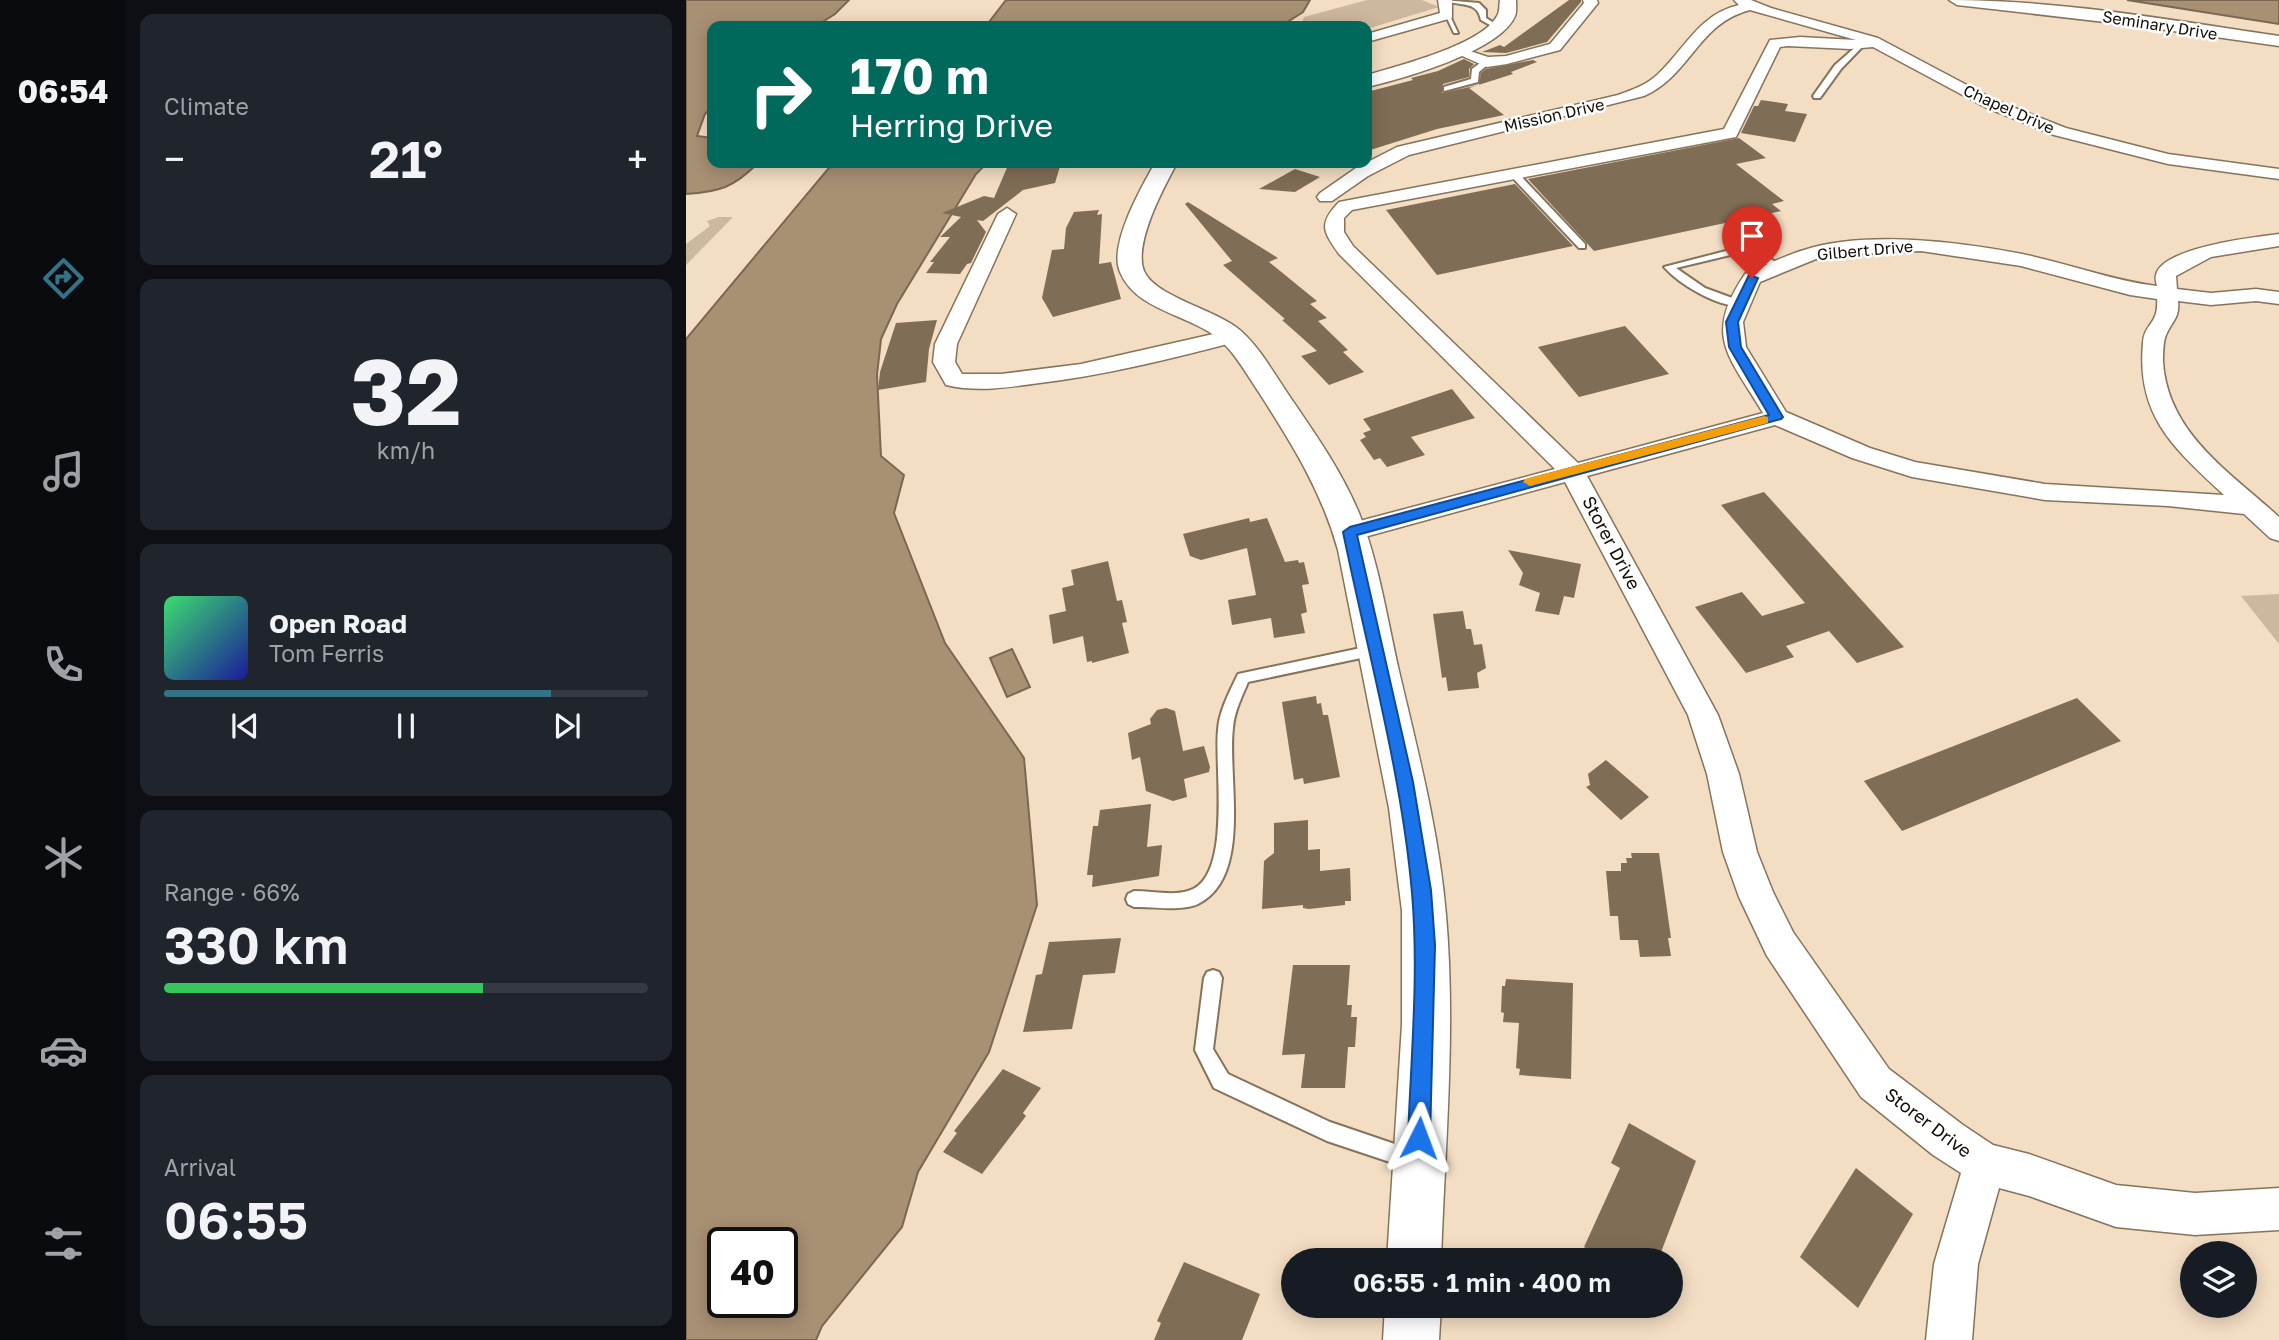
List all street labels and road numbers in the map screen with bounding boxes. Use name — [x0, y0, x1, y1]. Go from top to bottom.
street label: Seminary Drive — [2101, 6, 2219, 44]
street label: Chapel Drive — [1960, 80, 2058, 138]
street label: Mission Drive — [1502, 94, 1606, 136]
street label: Gilbert Drive — [1816, 236, 1914, 264]
street label: Storer Drive — [1578, 492, 1646, 593]
street label: Storer Drive — [1881, 1083, 1976, 1162]

